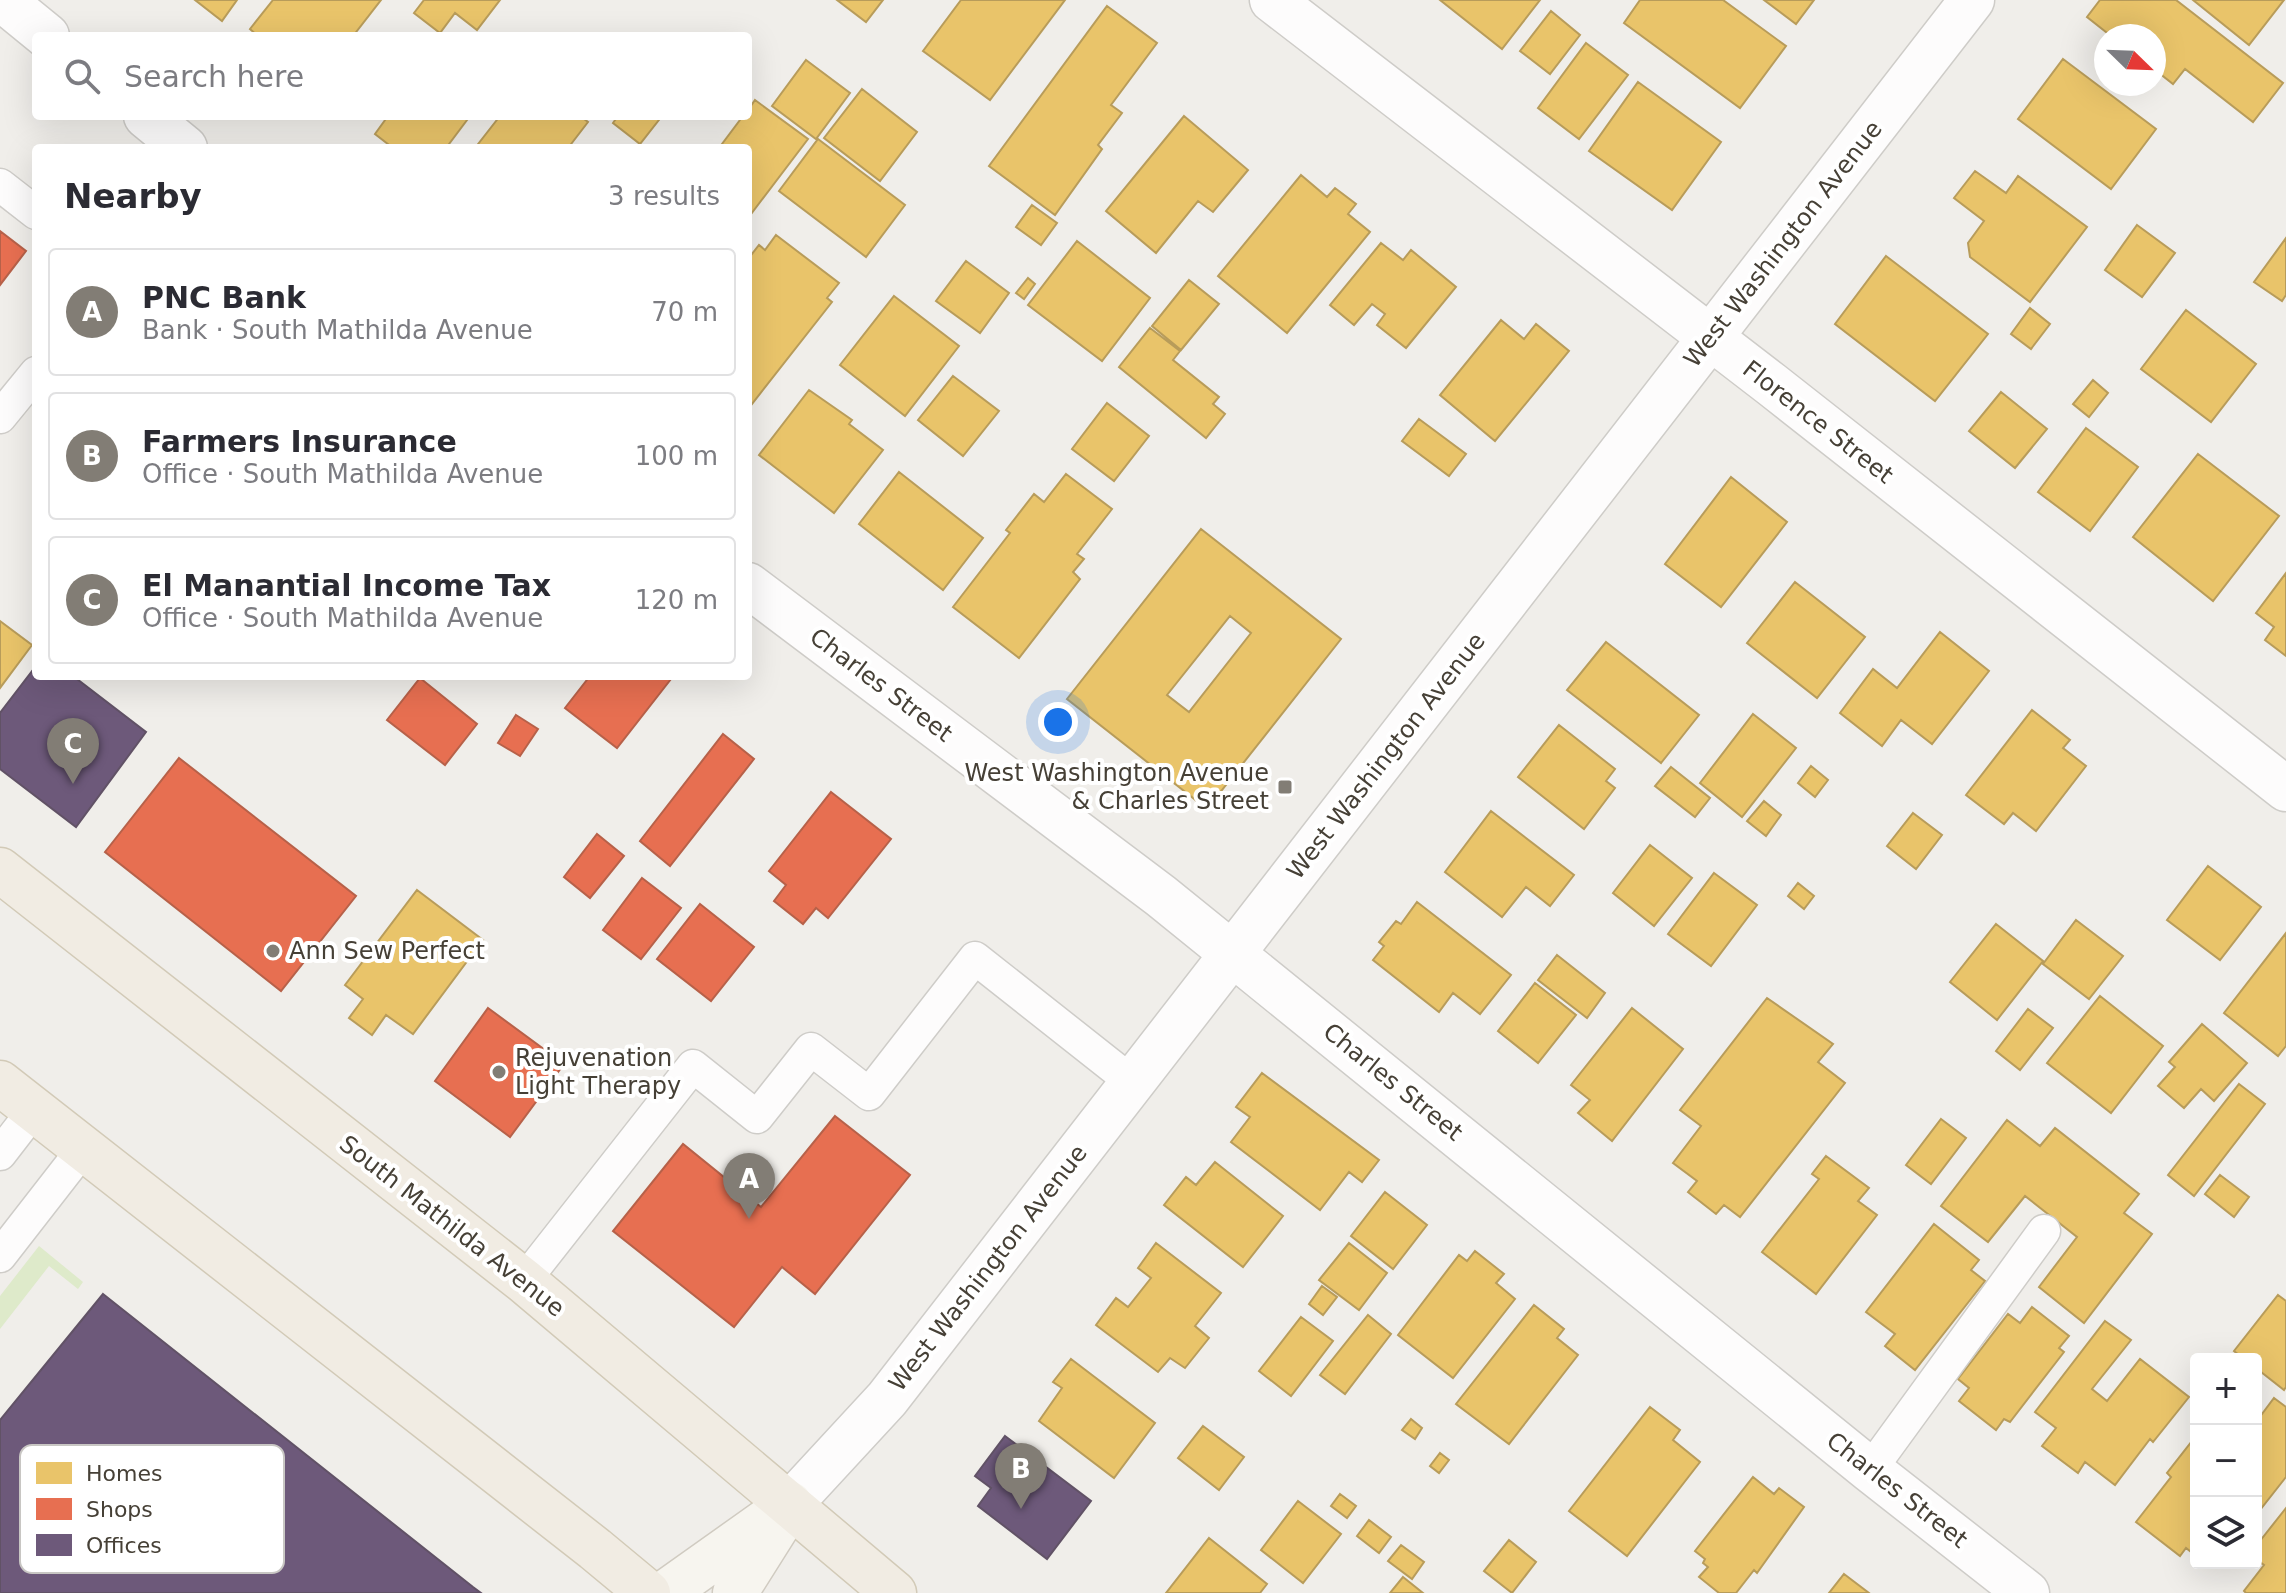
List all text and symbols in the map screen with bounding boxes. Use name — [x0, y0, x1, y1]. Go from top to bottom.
north arrow — [2094, 24, 2166, 96]
search box — [32, 32, 752, 120]
icon: search — [60, 54, 104, 98]
text: Search here — [124, 59, 304, 94]
street label: West Washington Avenue — [1678, 115, 1888, 373]
text: Nearby — [64, 176, 202, 216]
text: 3 results — [608, 181, 720, 211]
text: PNC Bank — [142, 280, 306, 315]
text: A — [82, 297, 102, 327]
text: 70 m — [651, 297, 718, 327]
text: Bank · South Mathilda Avenue — [142, 315, 533, 345]
street label: Florence Street — [1737, 355, 1899, 489]
text: Farmers Insurance — [142, 424, 457, 459]
text: B — [82, 441, 102, 471]
text: 100 m — [635, 441, 718, 471]
text: Office · South Mathilda Avenue — [142, 459, 543, 489]
text: El Manantial Income Tax — [142, 568, 551, 603]
text: C — [82, 585, 102, 615]
text: 120 m — [635, 585, 718, 615]
text: Office · South Mathilda Avenue — [142, 603, 543, 633]
street label: Charles Street — [804, 622, 958, 748]
street label: West Washington Avenue — [1281, 627, 1491, 885]
your location — [1038, 702, 1078, 742]
pin: C — [47, 718, 99, 784]
place label: West Washington Avenue & Charles Street — [965, 759, 1269, 815]
marker: West Washington Avenue & Charles Street — [1276, 778, 1294, 796]
place label: Ann Sew Perfect — [289, 937, 485, 965]
marker: Ann Sew Perfect — [264, 942, 282, 960]
street label: Charles Street — [1318, 1017, 1468, 1147]
place label: Rejuvenation Light Therapy — [515, 1044, 681, 1100]
marker: Rejuvenation Light Therapy — [490, 1063, 508, 1081]
street label: South Mathilda Avenue — [334, 1130, 570, 1322]
street label: West Washington Avenue — [883, 1139, 1093, 1397]
pin: A — [723, 1153, 775, 1219]
map controls — [2190, 1353, 2262, 1569]
button: + — [2190, 1353, 2262, 1425]
button: − — [2190, 1425, 2262, 1497]
street label: Charles Street — [1821, 1426, 1973, 1554]
pin: B — [995, 1443, 1047, 1509]
legend — [20, 1445, 284, 1573]
text: Homes — [86, 1461, 162, 1486]
text: Shops — [86, 1497, 153, 1522]
button: layers — [2190, 1497, 2262, 1569]
text: Offices — [86, 1533, 162, 1558]

